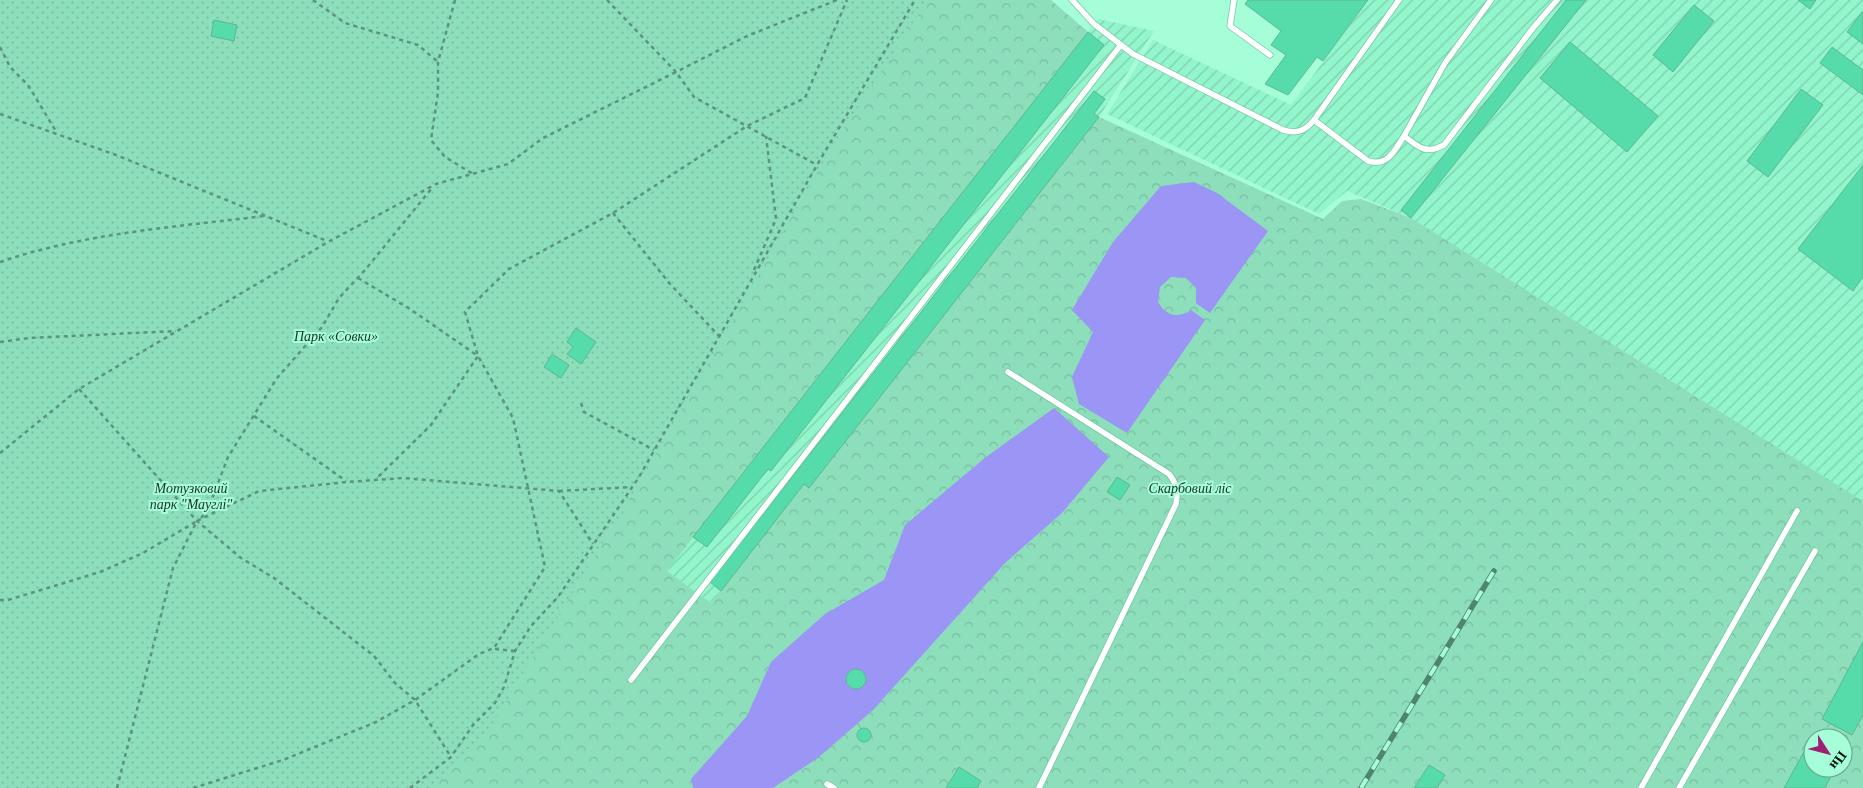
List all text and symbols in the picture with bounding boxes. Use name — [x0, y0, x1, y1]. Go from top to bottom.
park label: Парк «Совки» — [293, 329, 378, 344]
park label: Мотузковий парк "Мауглі" — [150, 481, 232, 512]
park label: Скарбовий ліс — [1148, 481, 1232, 496]
north arrow — [1803, 728, 1853, 778]
text: Пн — [1826, 748, 1850, 772]

